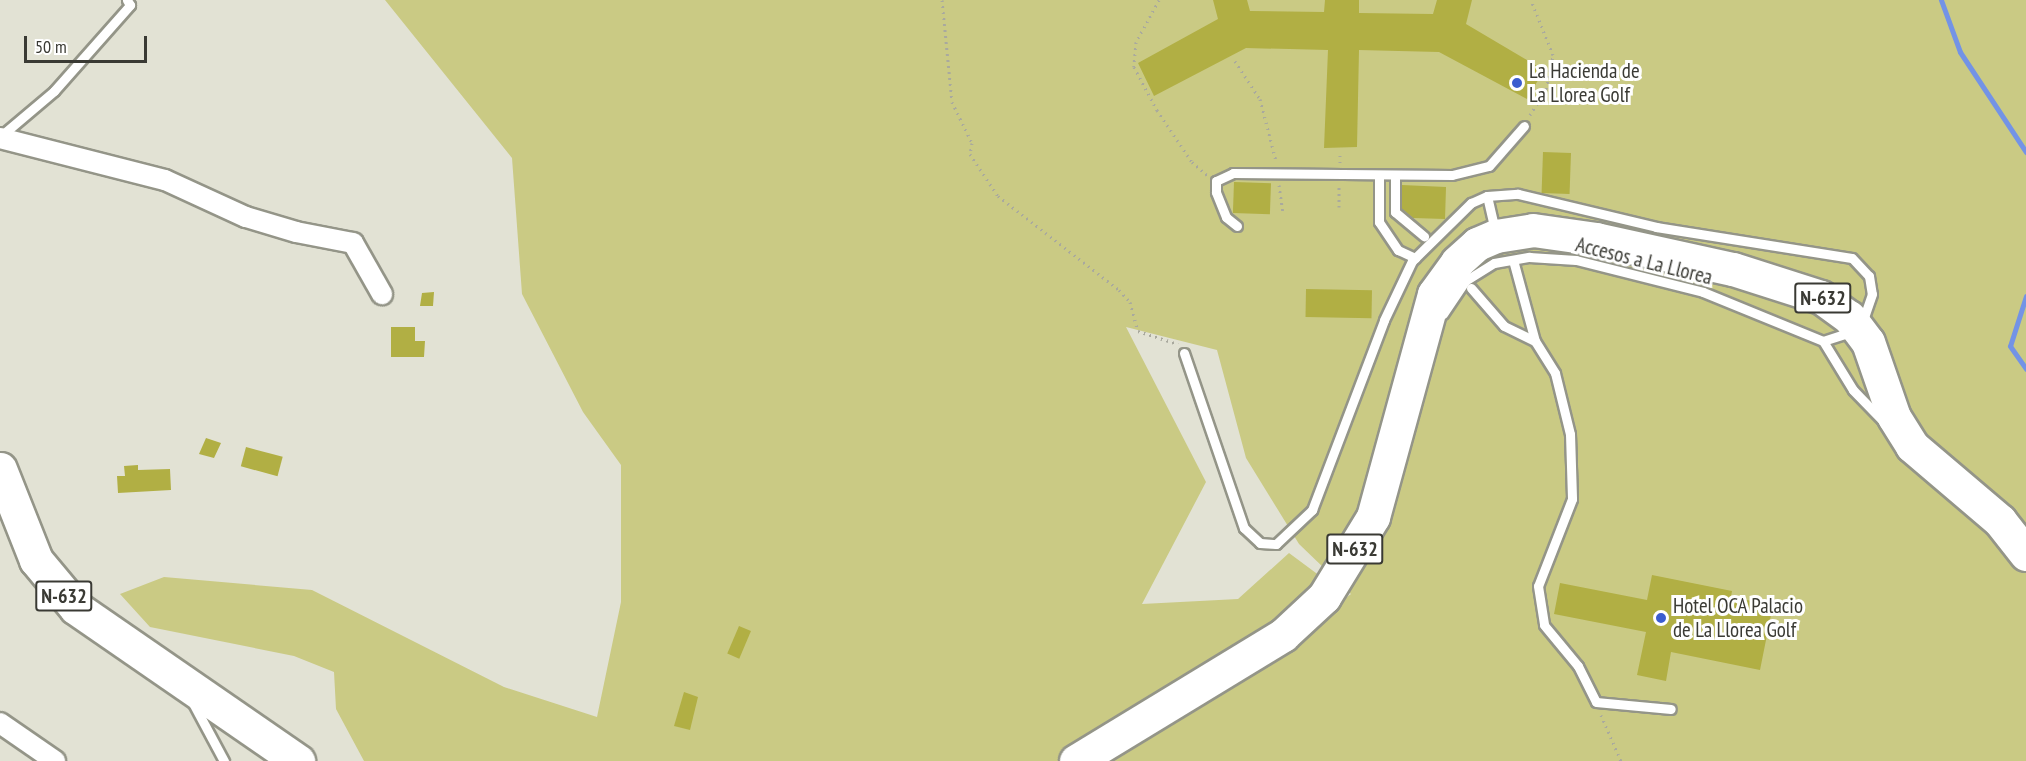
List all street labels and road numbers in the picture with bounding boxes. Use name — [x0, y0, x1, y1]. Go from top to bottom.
street label: Accesos a La Llorea — [1573, 232, 1715, 290]
road number: N-632 — [1793, 281, 1853, 315]
road number: N-632 — [1325, 532, 1385, 566]
road number: N-632 — [34, 579, 94, 613]

